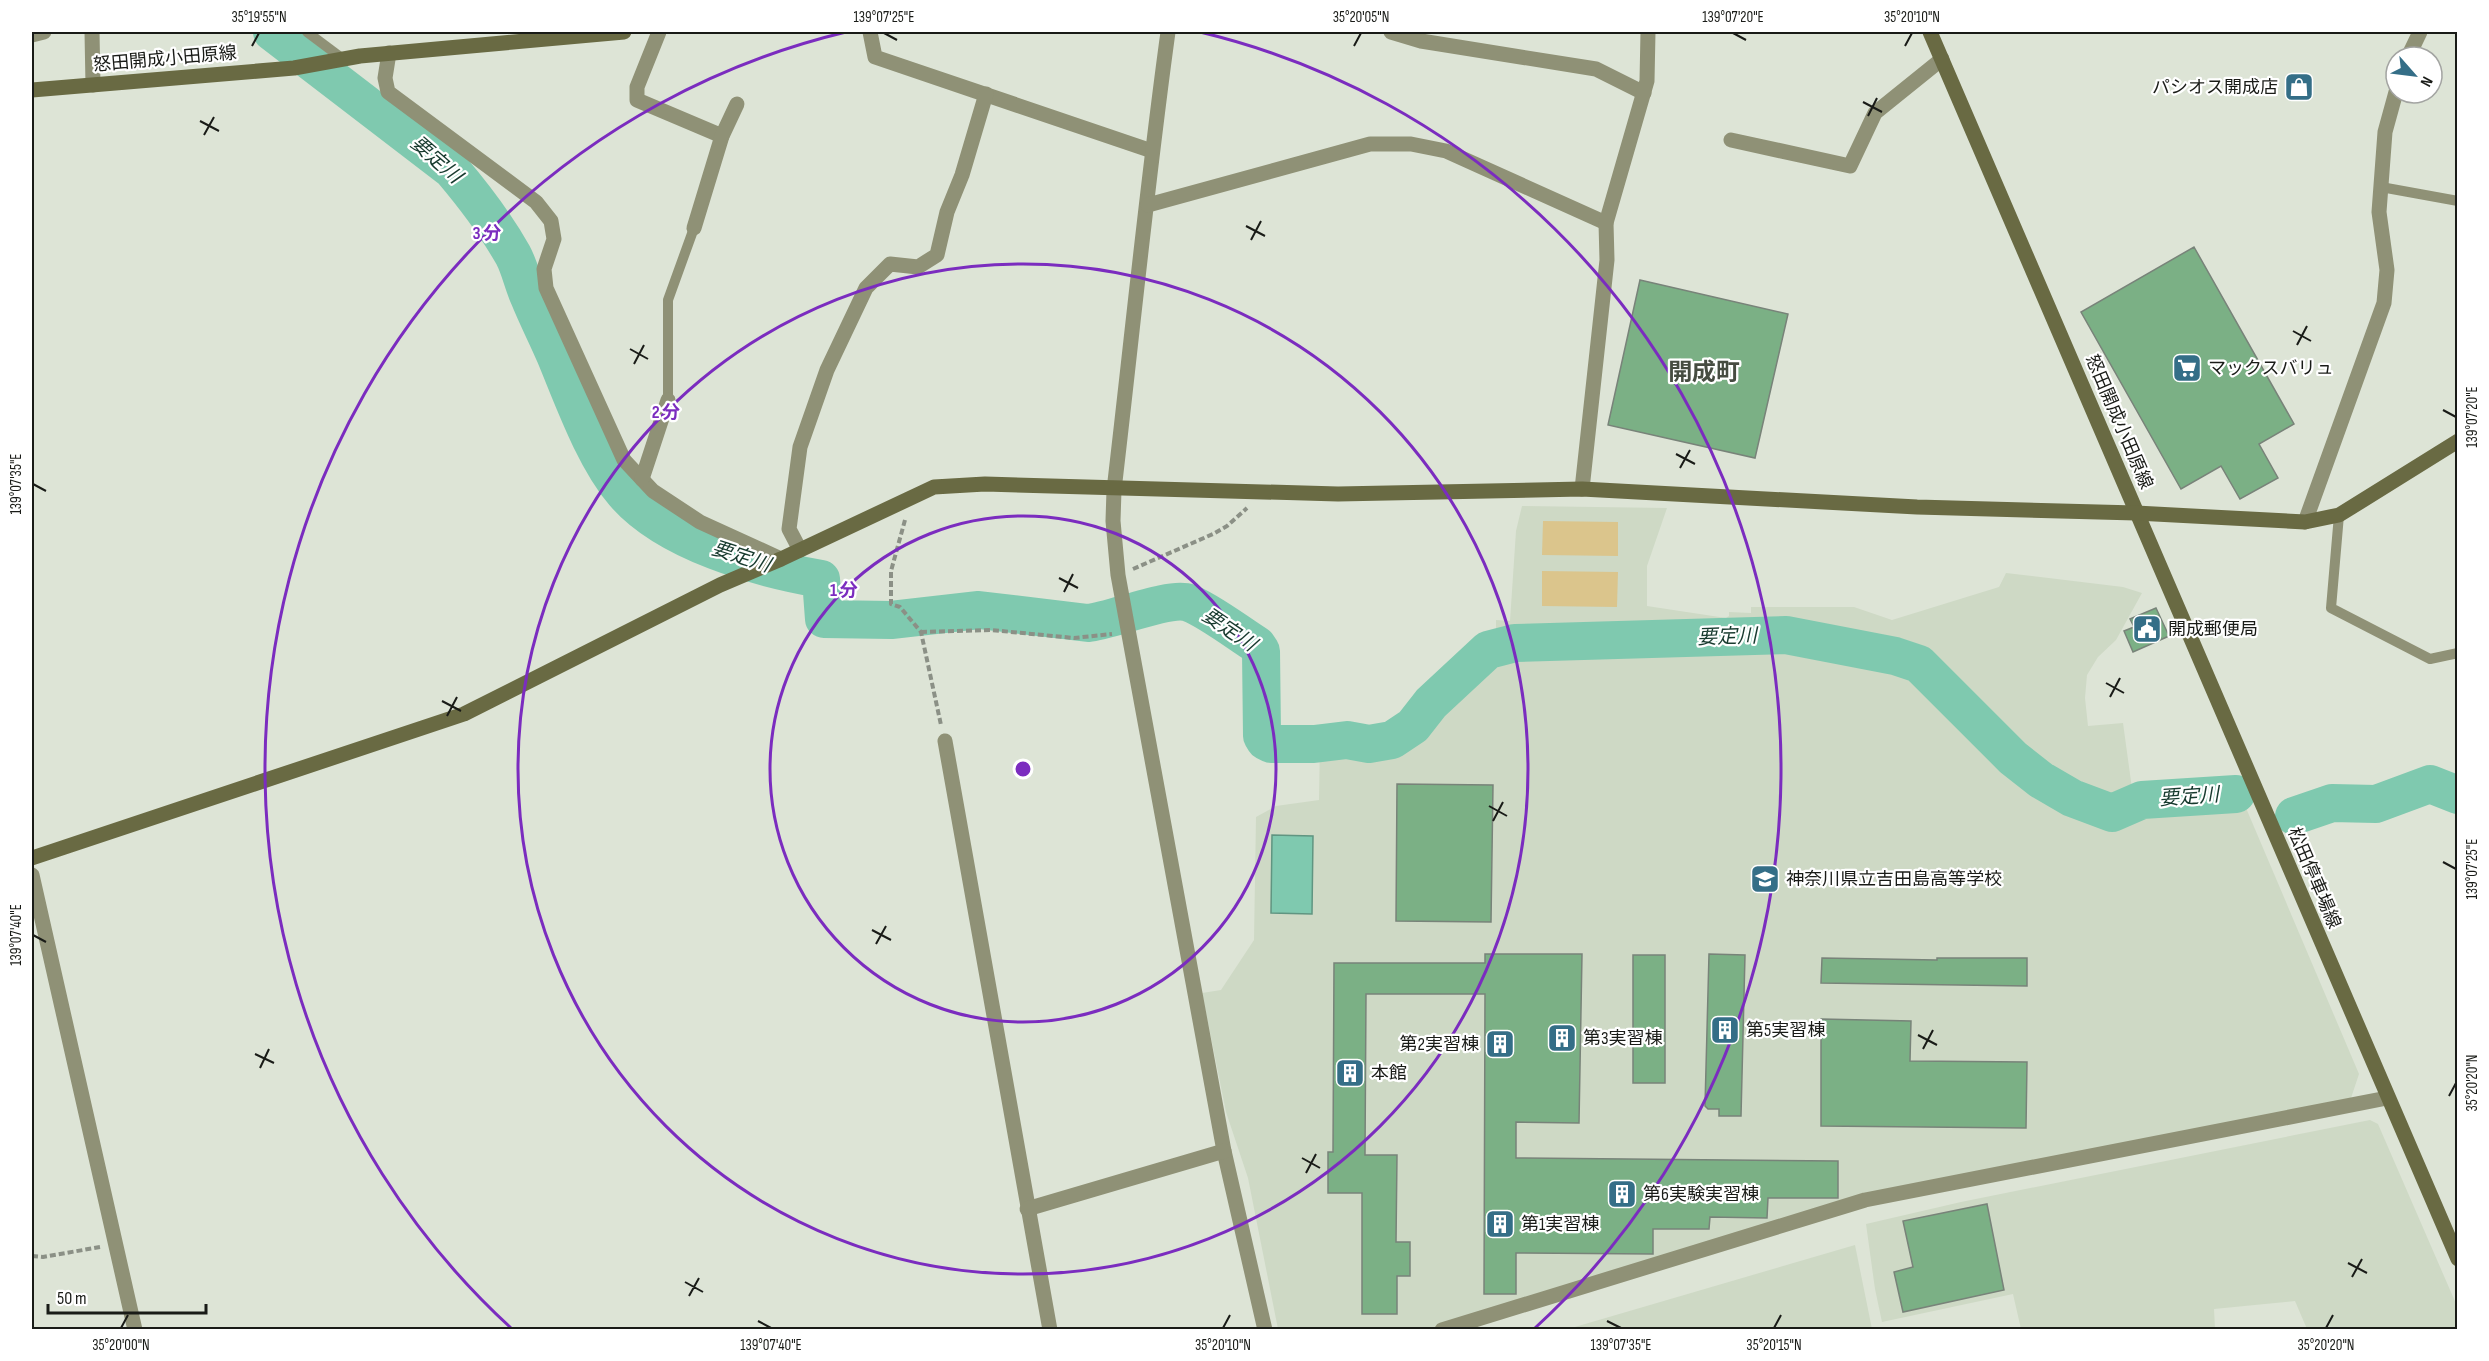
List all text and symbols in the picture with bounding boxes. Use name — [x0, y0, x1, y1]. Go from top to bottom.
text: 35°19'55"N — [231, 8, 287, 27]
text: 139°07'25"E — [854, 8, 914, 27]
text: 35°20'05"N — [1333, 8, 1389, 27]
text: 139°07'20"E — [1702, 8, 1764, 27]
text: 35°20'10"N — [1884, 8, 1940, 27]
street label: 怒田開成小田原線 — [92, 42, 238, 76]
north arrow — [2384, 45, 2444, 105]
shop icon: パシオス開成店 — [2283, 71, 2315, 103]
text: N — [2416, 73, 2436, 90]
place label: パシオス開成店 — [2152, 77, 2278, 98]
water label: 要定川 — [405, 131, 468, 190]
text: 3 分 — [473, 223, 501, 244]
street label: 怒田開成小田原線 — [2081, 352, 2157, 492]
supermarket icon: マックスバリュ — [2171, 352, 2203, 384]
district label: 開成町 — [1668, 358, 1740, 387]
place label: マックスバリュ — [2208, 358, 2333, 379]
text: 139°07'20"E — [2463, 386, 2482, 448]
text: 2 分 — [652, 402, 680, 423]
text: 139°07'35"E — [7, 454, 26, 514]
water label: 要定川 — [709, 536, 775, 578]
text: 1 分 — [830, 580, 858, 601]
water label: 要定川 — [1197, 603, 1262, 658]
public building icon: 開成郵便局 — [2131, 613, 2163, 645]
place label: 開成郵便局 — [2168, 619, 2258, 640]
water label: 要定川 — [1697, 624, 1759, 650]
centre of rings — [1013, 759, 1033, 779]
water label: 要定川 — [2158, 783, 2222, 811]
street label: 松田停車場線 — [2283, 824, 2345, 932]
text: 139°07'25"E — [2463, 839, 2482, 899]
school or university icon: 神奈川県立吉田島高等学校 — [1749, 863, 1781, 895]
place label: 神奈川県立吉田島高等学校 — [1786, 869, 2002, 890]
text: 139°07'40"E — [7, 904, 26, 966]
building icon: 第5実習棟 — [1709, 1014, 1741, 1046]
place label: 第5実習棟 — [1746, 1020, 1825, 1041]
building icon: 第3実習棟 — [1546, 1022, 1578, 1054]
building icon: 第2実習棟 — [1484, 1028, 1516, 1060]
place label: 第3実習棟 — [1583, 1028, 1663, 1049]
place label: 第2実習棟 — [1400, 1034, 1479, 1055]
text: 35°20'20"N — [2463, 1055, 2482, 1111]
building icon: 本館 — [1334, 1057, 1366, 1089]
place label: 本館 — [1371, 1063, 1407, 1084]
building icon: 第6実験実習棟 — [1606, 1178, 1638, 1210]
place label: 第6実験実習棟 — [1643, 1184, 1759, 1205]
building icon: 第1実習棟 — [1484, 1208, 1516, 1240]
place label: 第1実習棟 — [1521, 1214, 1599, 1235]
scale bar — [48, 1277, 206, 1315]
text: 50 m — [57, 1288, 87, 1309]
text: 35°20'00"N — [92, 1336, 150, 1355]
text: 139°07'40"E — [740, 1336, 802, 1355]
text: 35°20'10"N — [1195, 1336, 1251, 1355]
text: 139°07'35"E — [1591, 1336, 1651, 1355]
text: 35°20'15"N — [1746, 1336, 1802, 1355]
text: 35°20'20"N — [2298, 1336, 2354, 1355]

